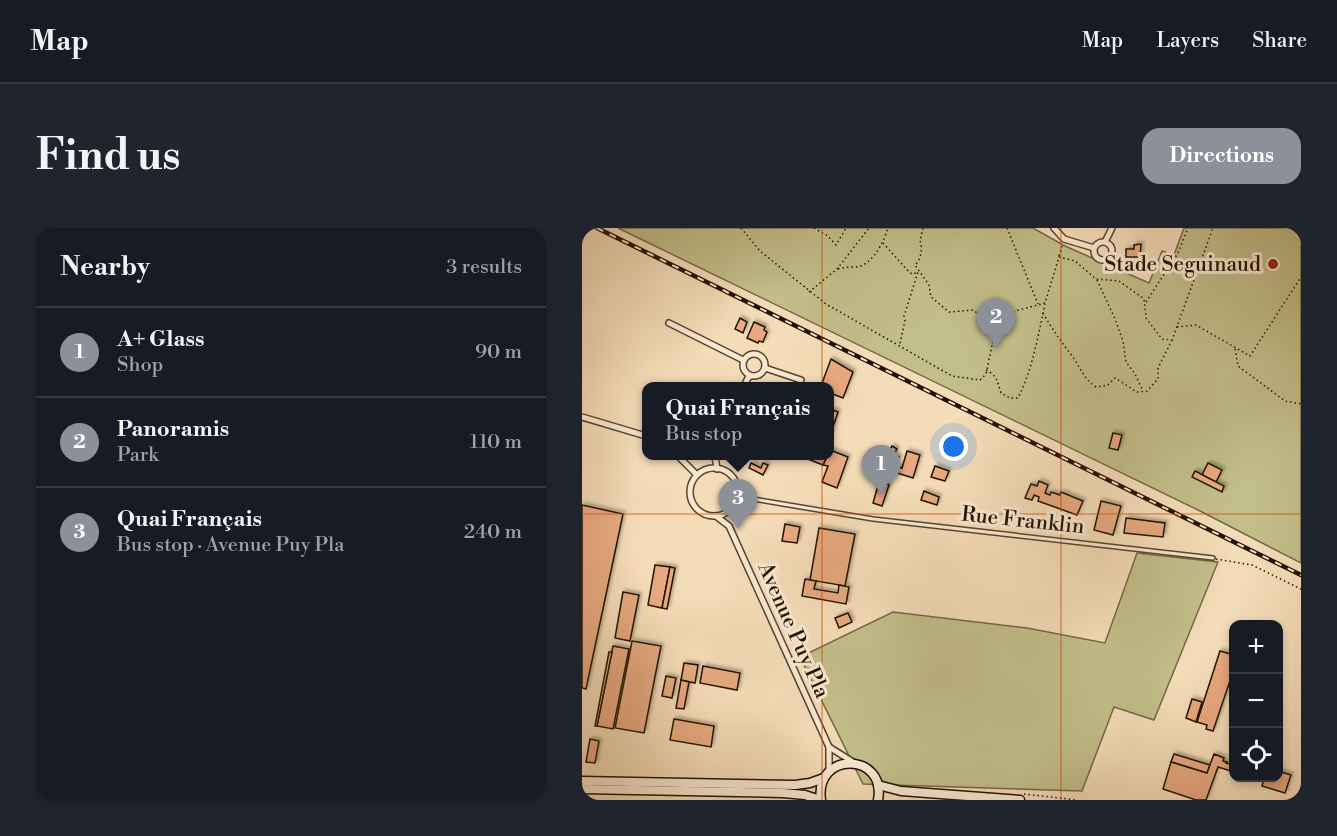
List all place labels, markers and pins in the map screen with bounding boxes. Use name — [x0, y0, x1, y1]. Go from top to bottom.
place label: Stade Seguinaud — [1104, 252, 1261, 278]
marker: Stade Seguinaud — [1266, 257, 1280, 271]
pin: 2 — [976, 298, 1016, 348]
pin: 1 — [862, 446, 900, 495]
pin: 3 — [718, 480, 758, 529]

